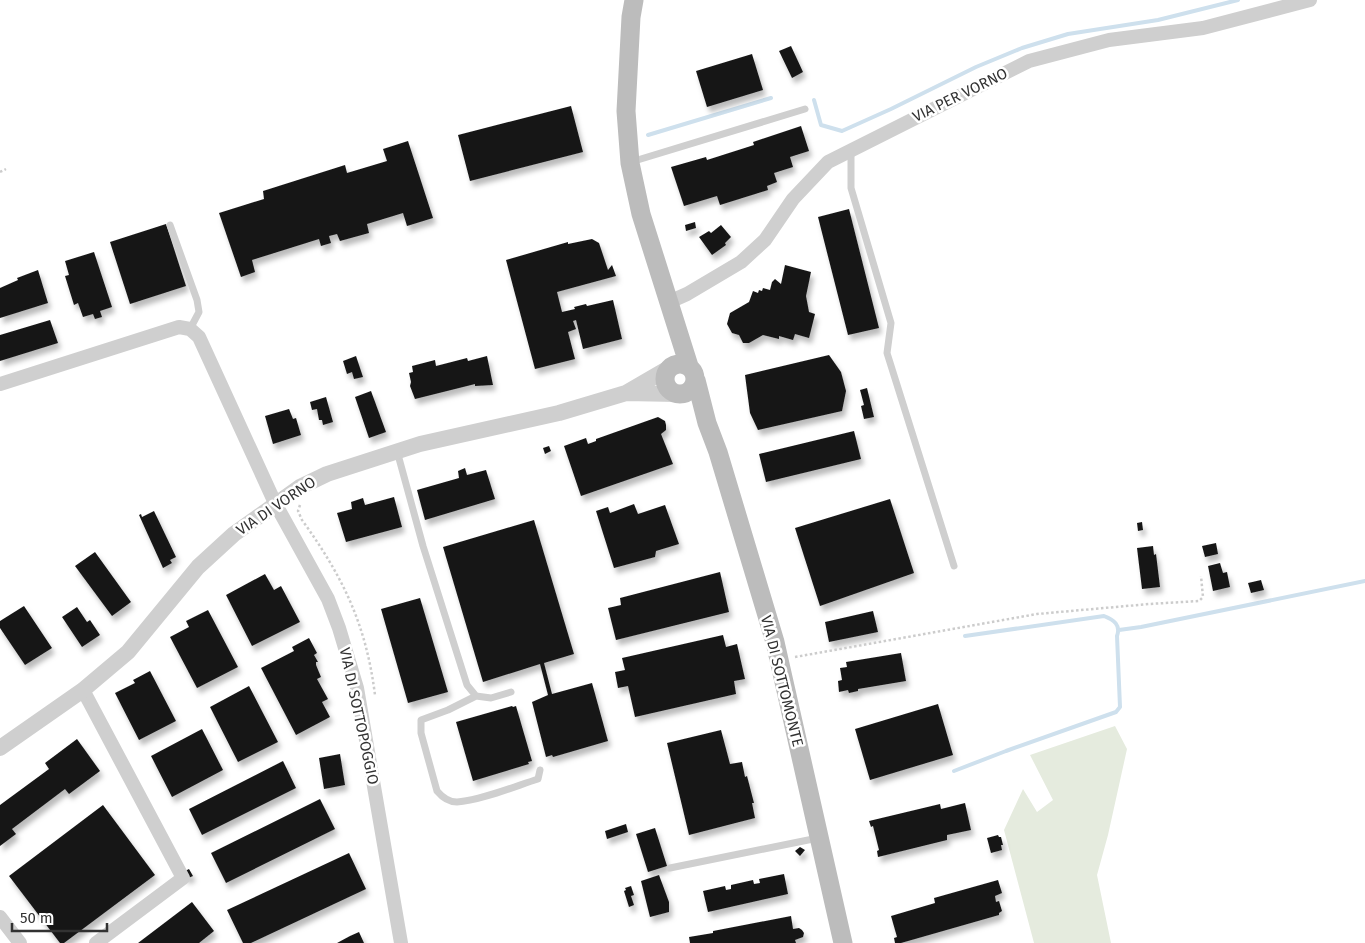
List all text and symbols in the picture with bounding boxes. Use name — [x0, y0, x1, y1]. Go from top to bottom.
street label: VIA PER VORNO — [910, 64, 1010, 126]
street label: VIA DI VORNO — [233, 473, 319, 539]
street label: VIA DI SOTTOMONTE — [757, 614, 807, 748]
street label: VIA DI SOTTOPOGGIO — [336, 646, 382, 786]
scale bar — [12, 900, 108, 932]
text: 50 m — [20, 909, 53, 927]

